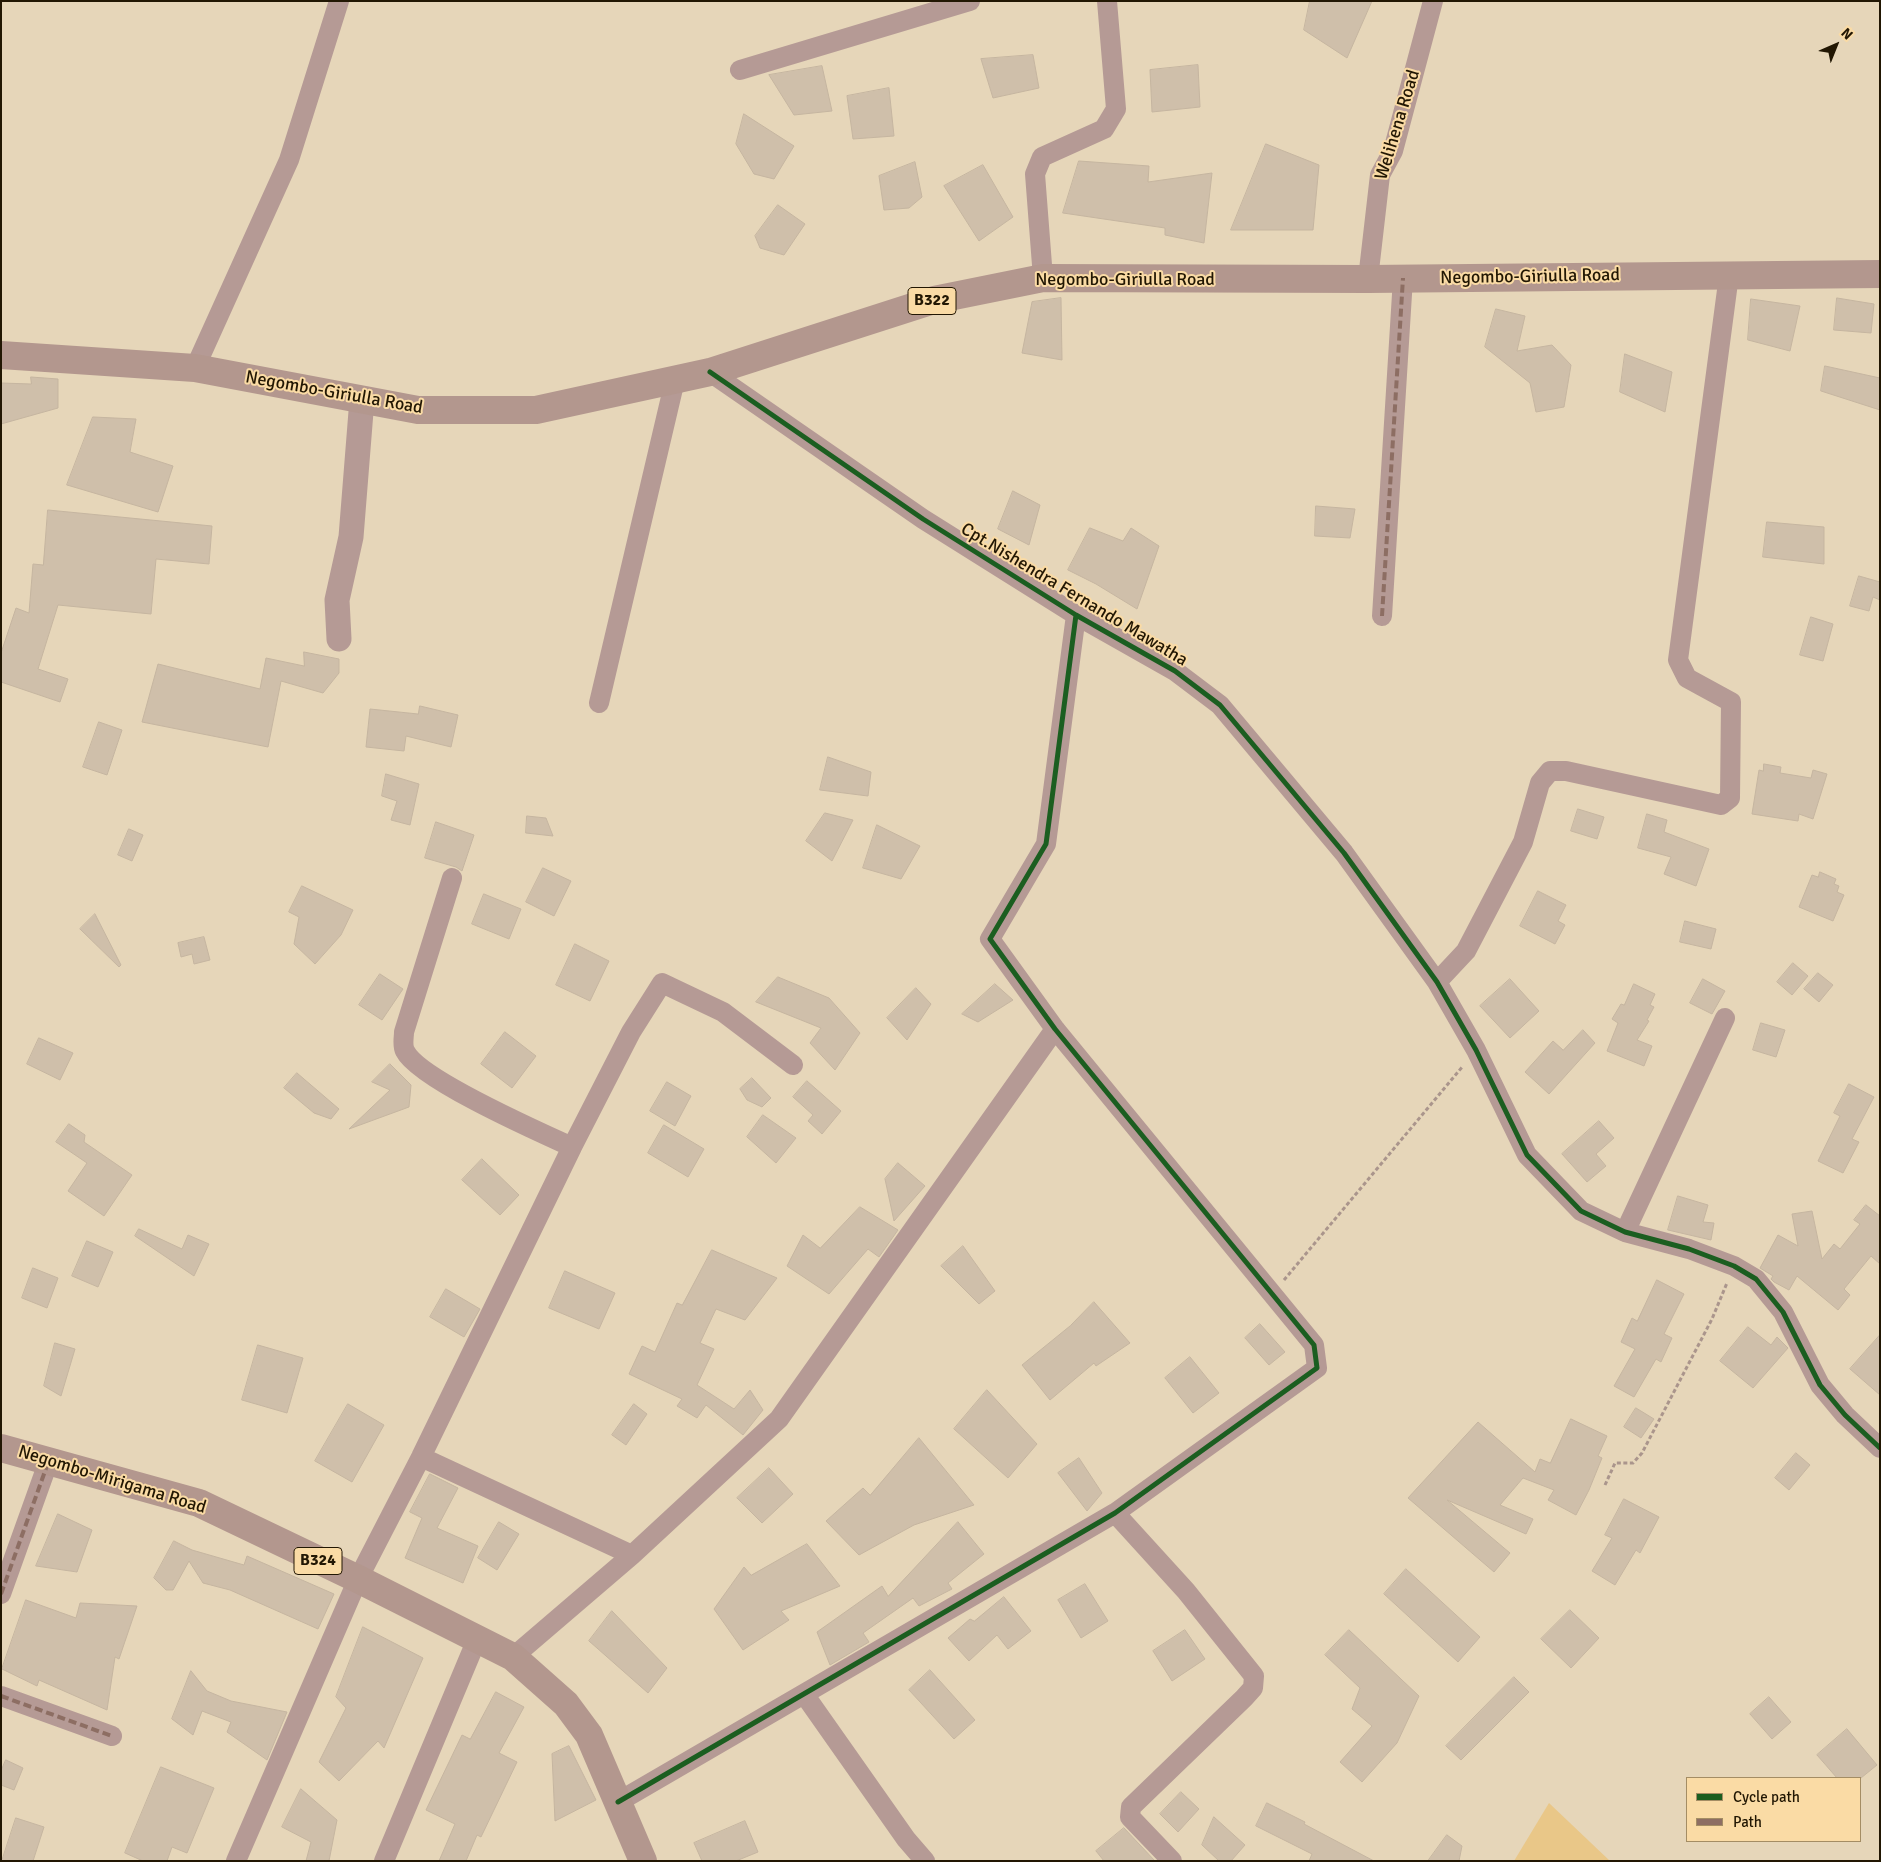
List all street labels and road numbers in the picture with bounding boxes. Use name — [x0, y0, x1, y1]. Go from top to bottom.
street label: Welihena Road — [1371, 67, 1425, 183]
street label: Negombo-Giriulla Road — [1440, 265, 1620, 289]
street label: Negombo-Giriulla Road — [1035, 269, 1215, 291]
road number: B322 — [908, 288, 956, 314]
street label: Negombo-Giriulla Road — [244, 367, 424, 419]
street label: Cpt.Nishendra Fernando Mawatha — [957, 519, 1191, 671]
street label: Negombo-Mirigama Road — [15, 1441, 209, 1519]
road number: B324 — [294, 1548, 342, 1574]

